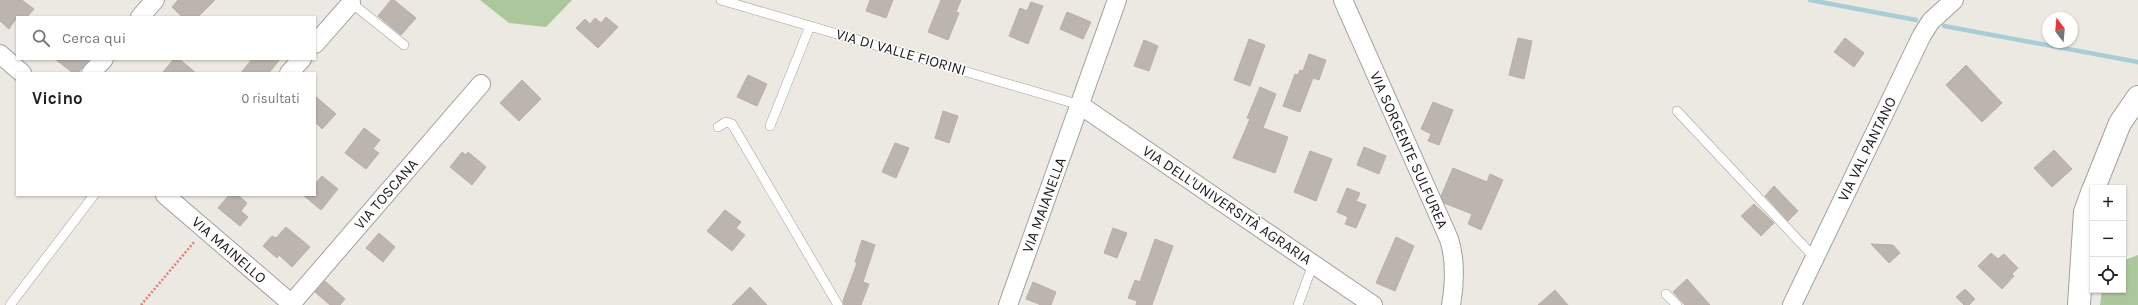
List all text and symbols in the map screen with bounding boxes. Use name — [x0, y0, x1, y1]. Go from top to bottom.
north arrow — [2042, 12, 2078, 48]
search box — [16, 16, 316, 60]
street label: VIA DI VALLE FIORINI — [834, 25, 968, 79]
icon: search — [30, 27, 52, 49]
text: Cerca qui — [62, 29, 126, 47]
street label: VIA SORGENTE SULFUREA — [1366, 69, 1452, 232]
text: Vicino — [32, 88, 83, 108]
text: 0 risultati — [241, 91, 300, 106]
street label: VIA VAL PANTANO — [1834, 94, 1900, 204]
street label: VIA DELL'UNIVERSITÀ AGRARIA — [1139, 142, 1315, 269]
street label: VIA MAIANELLA — [1018, 154, 1070, 255]
street label: VIA TOSCANA — [350, 155, 422, 233]
map controls — [2090, 185, 2126, 293]
button: + — [2090, 185, 2126, 221]
street label: VIA MAINELLO — [188, 213, 270, 287]
button: − — [2090, 221, 2126, 257]
button: locate — [2090, 257, 2126, 293]

